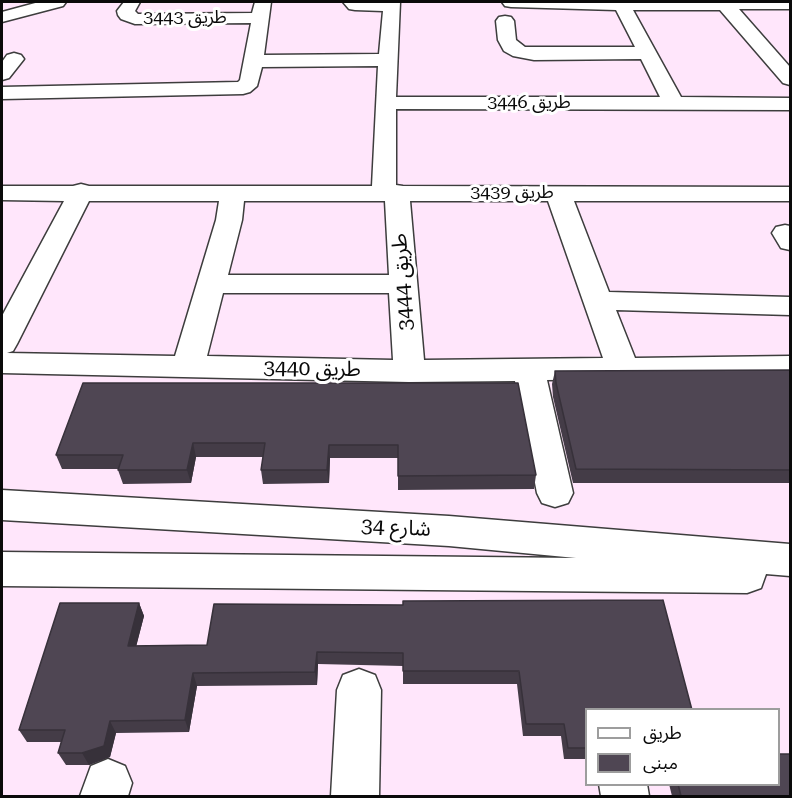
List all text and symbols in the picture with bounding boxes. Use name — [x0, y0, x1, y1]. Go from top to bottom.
street label: طريق 3443 — [143, 7, 227, 29]
street label: طريق 3446 — [487, 92, 571, 114]
street label: طريق 3439 — [470, 182, 554, 204]
street label: طريق 3444 — [387, 232, 419, 332]
street label: طريق 3440 — [263, 356, 361, 382]
street label: شارع 34 — [361, 514, 431, 542]
legend — [585, 708, 780, 786]
text: طريق — [643, 722, 682, 743]
text: مبنى — [643, 752, 678, 773]

